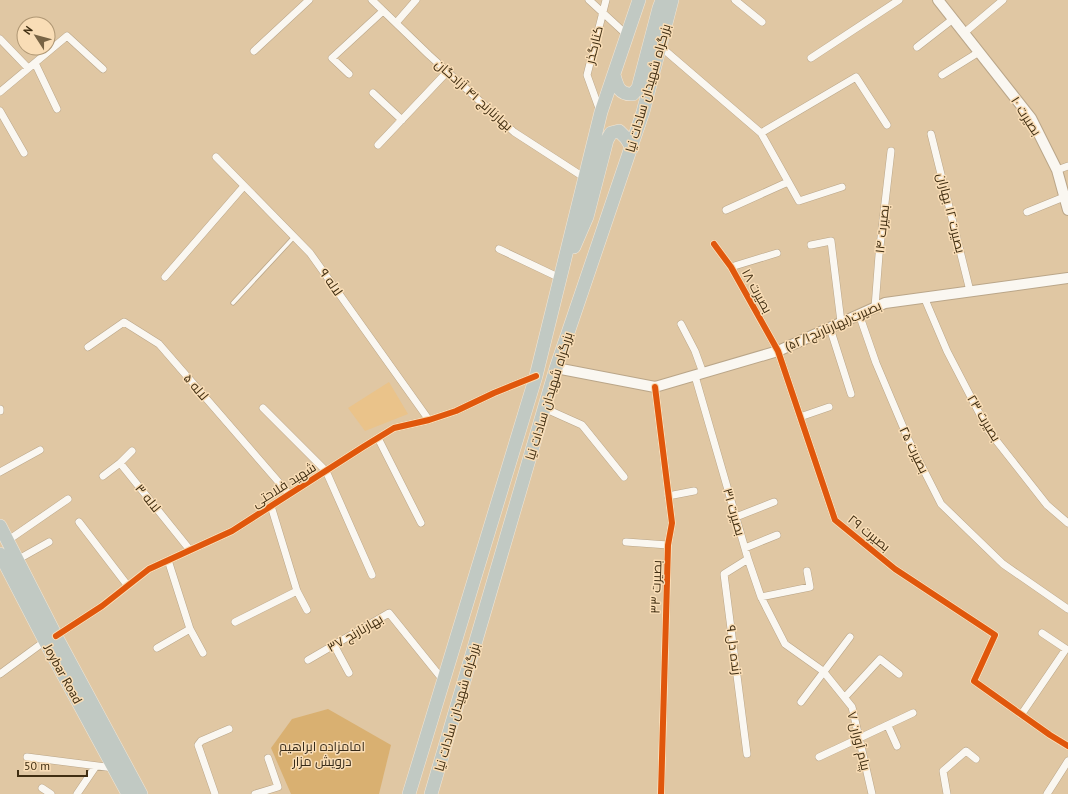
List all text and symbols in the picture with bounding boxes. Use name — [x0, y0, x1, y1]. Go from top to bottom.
north arrow — [16, 16, 56, 56]
street label: بزرگراه شهیدان سادات نیا — [621, 22, 675, 154]
text: N — [20, 23, 36, 37]
street label: کنارگذر — [581, 24, 607, 67]
street label: بهارنارنج ۴۱ آزادگان — [431, 55, 517, 135]
street label: بصیرت ۱۰ — [1007, 93, 1045, 139]
street label: بصیرت ۱۲ بهاران — [933, 171, 969, 255]
street label: بصیرت ۱۴ — [871, 204, 893, 254]
street label: لاله ۹ — [316, 265, 346, 299]
street label: بصیرت ۱۸ — [738, 266, 776, 316]
street label: بصیرت(بهارنارنج۵۲/۱) — [782, 297, 884, 355]
street label: بزرگراه شهیدان سادات نیا — [521, 330, 577, 462]
street label: لاله ۵ — [180, 370, 212, 404]
street label: بصیرت ۲۳ — [963, 391, 1005, 445]
street label: بصیرت ۲۵ — [895, 424, 933, 476]
street label: شهید فلاحتی — [249, 459, 319, 511]
street label: لاله ۳ — [131, 480, 165, 516]
street label: بصیرت ۳۱ — [719, 486, 749, 538]
street label: بصیرت ۲۹ — [844, 511, 894, 555]
street label: بصیرت ۳۳ — [647, 560, 665, 614]
street label: بهارنارنج ۳۷ — [324, 610, 386, 656]
street label: زنده دل ۹ — [723, 624, 745, 676]
street label: Joybar Road — [39, 640, 86, 707]
street label: بزرگراه شهیدان سادات نیا — [430, 641, 484, 773]
street label: پیام آوران ۷ — [842, 710, 875, 773]
park label: امامزاده ابراهیم درویش مزار — [279, 738, 365, 770]
scale bar — [18, 752, 87, 778]
text: 50 m — [24, 758, 50, 773]

